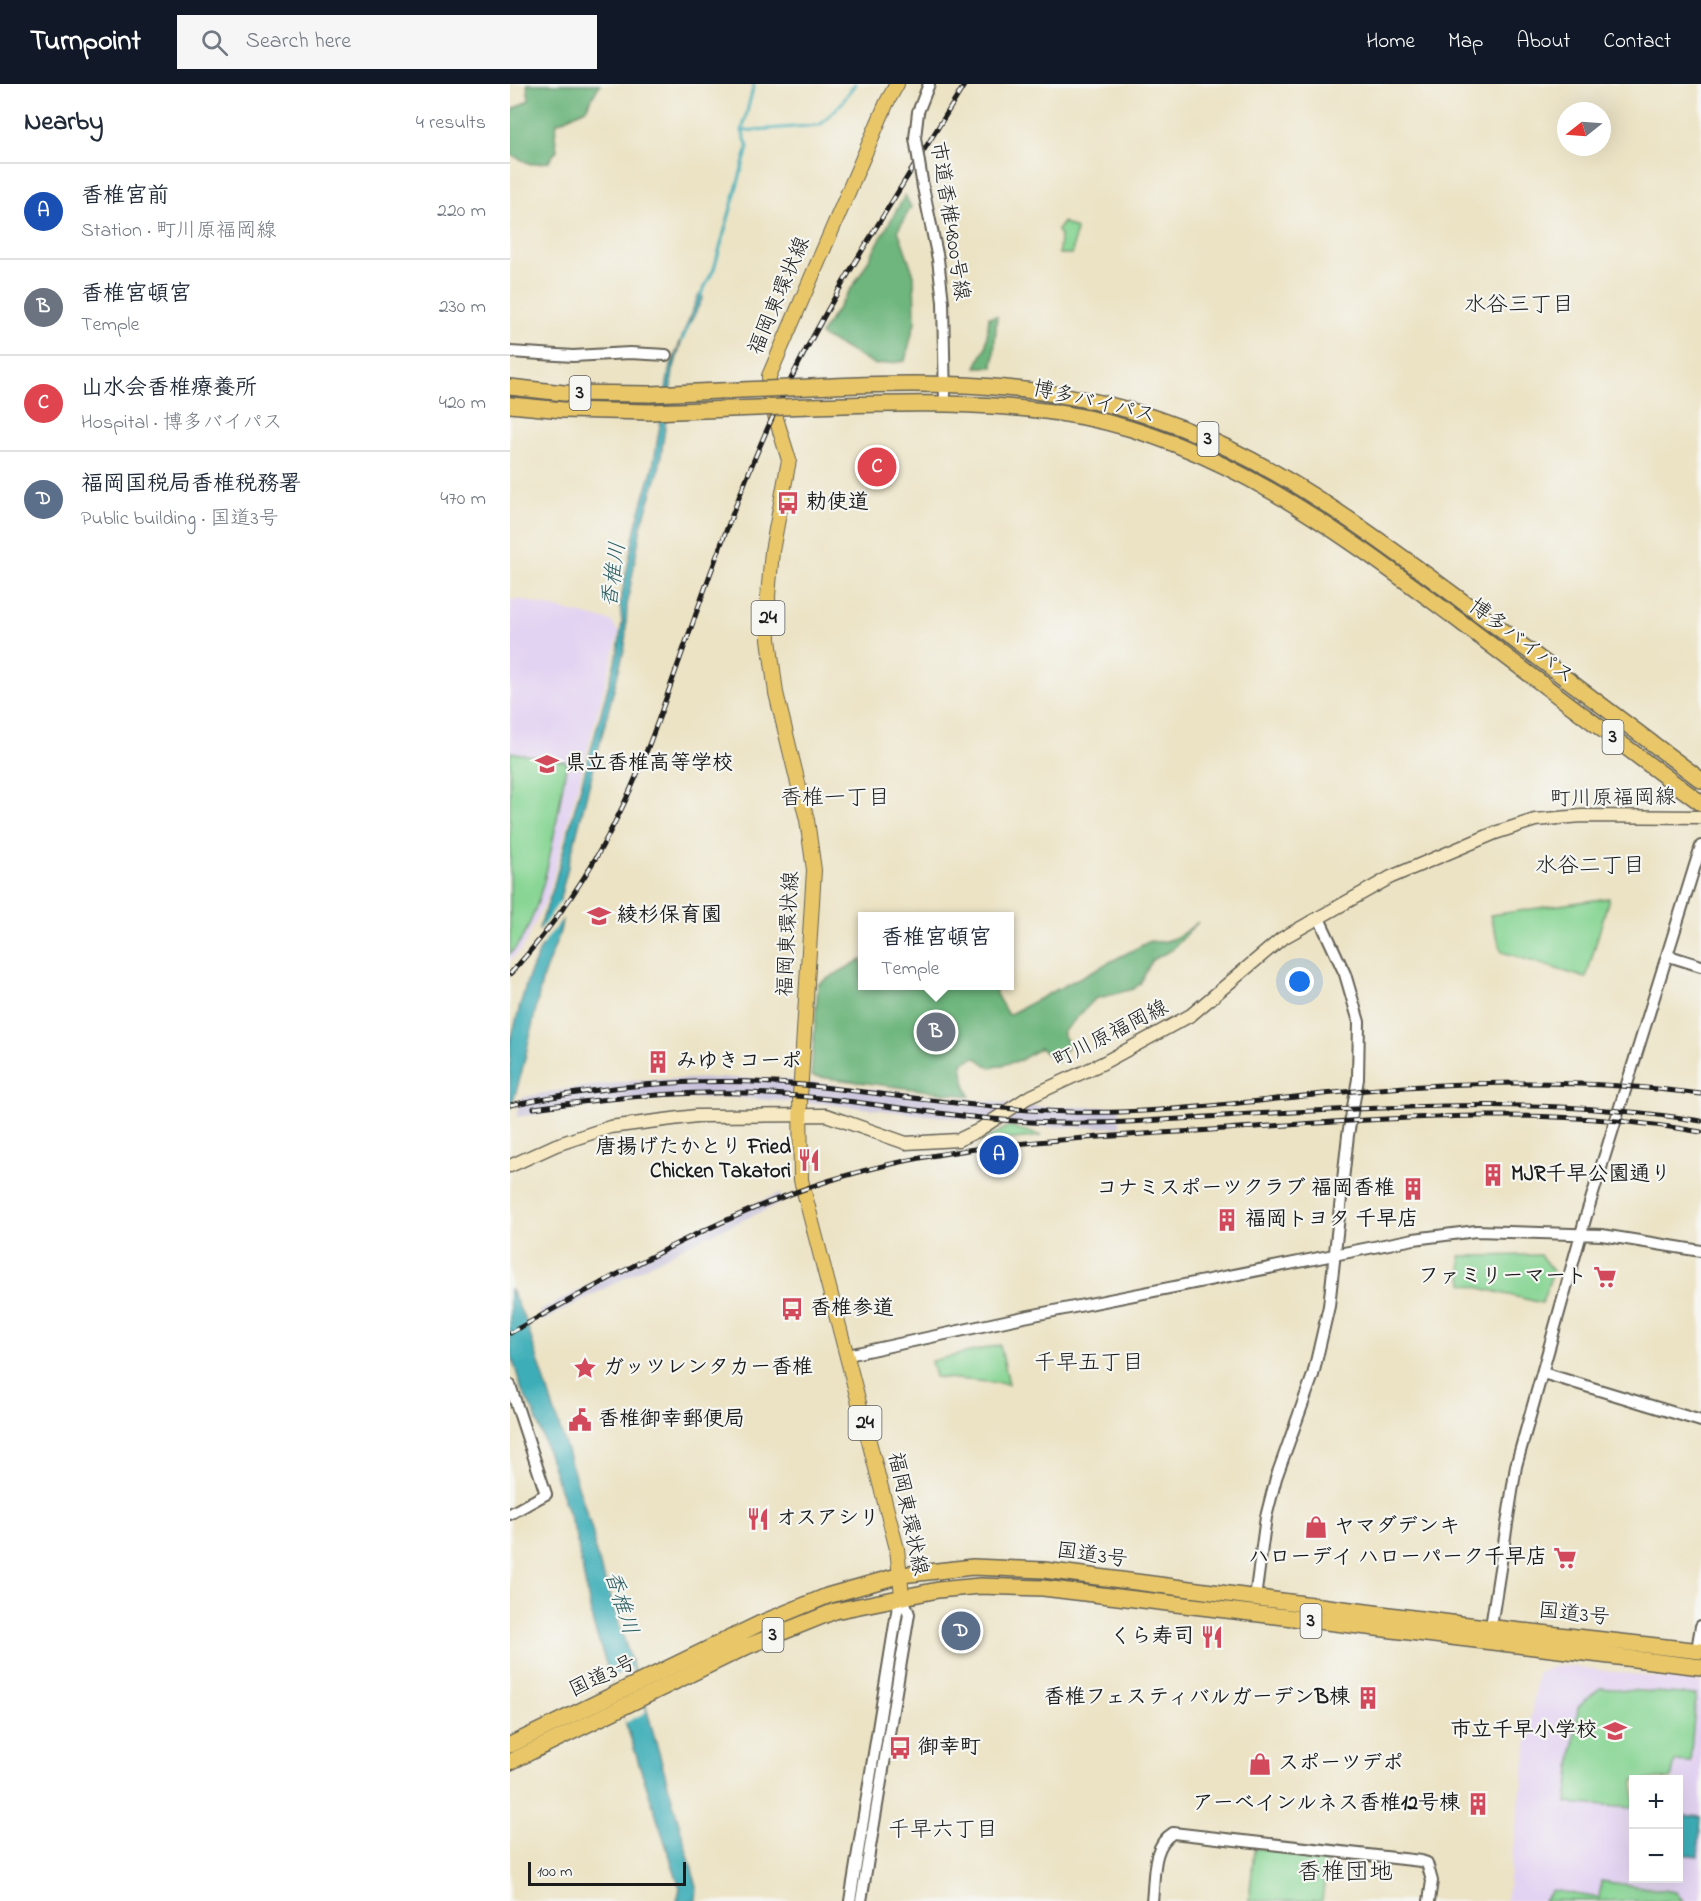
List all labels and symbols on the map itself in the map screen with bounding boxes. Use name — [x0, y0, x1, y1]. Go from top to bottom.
north arrow — [1557, 102, 1611, 156]
street label: 市道香椎4800号線 — [922, 139, 976, 303]
street label: 福岡東環状線 — [742, 232, 818, 360]
district label: 水谷三丁目 — [1464, 290, 1574, 322]
street label: 博多バイパス — [1029, 374, 1159, 432]
road number: 3 — [570, 376, 590, 410]
road number: 3 — [1198, 422, 1218, 456]
pin: C — [858, 444, 896, 490]
place label: 勅使道 — [806, 488, 869, 518]
bus stop icon: 勅使道 — [775, 490, 801, 516]
water label: 香椎川 — [595, 540, 635, 610]
street label: 博多バイパス — [1462, 592, 1580, 692]
road number: 24 — [752, 601, 784, 635]
road number: 3 — [1602, 720, 1624, 754]
place label: 県立香椎高等学校 — [565, 749, 733, 779]
school or university icon: 県立香椎高等学校 — [534, 751, 560, 777]
district label: 香椎一丁目 — [780, 783, 890, 815]
street label: 町川原福岡線 — [1550, 783, 1676, 815]
district label: 水谷二丁目 — [1535, 851, 1645, 883]
street label: 福岡東環状線 — [771, 870, 807, 998]
place label: 綾杉保育園 — [617, 901, 722, 931]
school or university icon: 綾杉保育園 — [586, 903, 612, 929]
your location — [1285, 967, 1314, 996]
street label: 町川原福岡線 — [1048, 993, 1174, 1077]
pin: B — [916, 1010, 956, 1054]
place label: みゆきコーポ — [676, 1047, 802, 1077]
building icon: みゆきコーポ — [645, 1049, 671, 1075]
pin: A — [980, 1132, 1018, 1178]
place label: 唐揚げたかとり Fried Chicken Takatori — [595, 1133, 791, 1187]
restaurant icon: 唐揚げたかとり Fried Chicken Takatori — [796, 1147, 822, 1173]
place label: MJR千早公園通り — [1511, 1160, 1672, 1190]
building icon: MJR千早公園通り — [1480, 1162, 1506, 1188]
place label: コナミスポーツクラブ 福岡香椎 — [1096, 1174, 1395, 1204]
building icon: コナミスポーツクラブ 福岡香椎 — [1400, 1176, 1426, 1202]
place label: 福岡トヨタ 千早店 — [1245, 1205, 1418, 1235]
building icon: 福岡トヨタ 千早店 — [1214, 1207, 1240, 1233]
place label: ファミリーマート — [1418, 1262, 1587, 1292]
supermarket icon: ファミリーマート — [1592, 1264, 1618, 1290]
place label: 香椎参道 — [810, 1294, 894, 1324]
bus stop icon: 香椎参道 — [779, 1296, 805, 1322]
district label: 千早五丁目 — [1034, 1348, 1144, 1380]
place label: ガッツレンタカー香椎 — [603, 1353, 813, 1383]
place icon: ガッツレンタカー香椎 — [572, 1355, 598, 1381]
place label: 香椎御幸郵便局 — [598, 1405, 745, 1435]
road number: 24 — [848, 1406, 882, 1440]
public building icon: 香椎御幸郵便局 — [567, 1407, 593, 1433]
street label: 福岡東環状線 — [879, 1449, 935, 1579]
place label: オスアシリ — [776, 1504, 880, 1534]
restaurant icon: オスアシリ — [745, 1506, 771, 1532]
place label: ヤマダデンキ — [1334, 1512, 1460, 1542]
shop icon: ヤマダデンキ — [1303, 1514, 1329, 1540]
street label: 国道3号 — [1054, 1536, 1130, 1576]
place label: ハローデイ ハローパーク千早店 — [1248, 1543, 1547, 1573]
supermarket icon: ハローデイ ハローパーク千早店 — [1552, 1545, 1578, 1571]
water label: 香椎川 — [595, 1567, 645, 1639]
street label: 国道3号 — [1537, 1596, 1611, 1634]
road number: 3 — [1300, 1604, 1322, 1638]
pin: D — [942, 1608, 980, 1654]
road number: 3 — [762, 1618, 784, 1652]
place label: くら寿司 — [1110, 1622, 1194, 1652]
restaurant icon: くら寿司 — [1199, 1624, 1225, 1650]
street label: 国道3号 — [564, 1648, 642, 1706]
place label: 香椎フェスティバルガーデンB棟 — [1044, 1683, 1350, 1713]
building icon: 香椎フェスティバルガーデンB棟 — [1355, 1685, 1381, 1711]
place label: 市立千早小学校 — [1450, 1716, 1597, 1746]
school or university icon: 市立千早小学校 — [1602, 1718, 1628, 1744]
place label: 御幸町 — [918, 1733, 981, 1763]
bus stop icon: 御幸町 — [887, 1735, 913, 1761]
place label: スポーツデポ — [1278, 1749, 1404, 1779]
shop icon: スポーツデポ — [1247, 1751, 1273, 1777]
place label: アーベインルネス香椎12号棟 — [1193, 1789, 1460, 1819]
building icon: アーベインルネス香椎12号棟 — [1465, 1791, 1491, 1817]
district label: 千早六丁目 — [888, 1815, 998, 1847]
district label: 香椎団地 — [1297, 1856, 1393, 1891]
scale bar — [528, 1859, 686, 1886]

